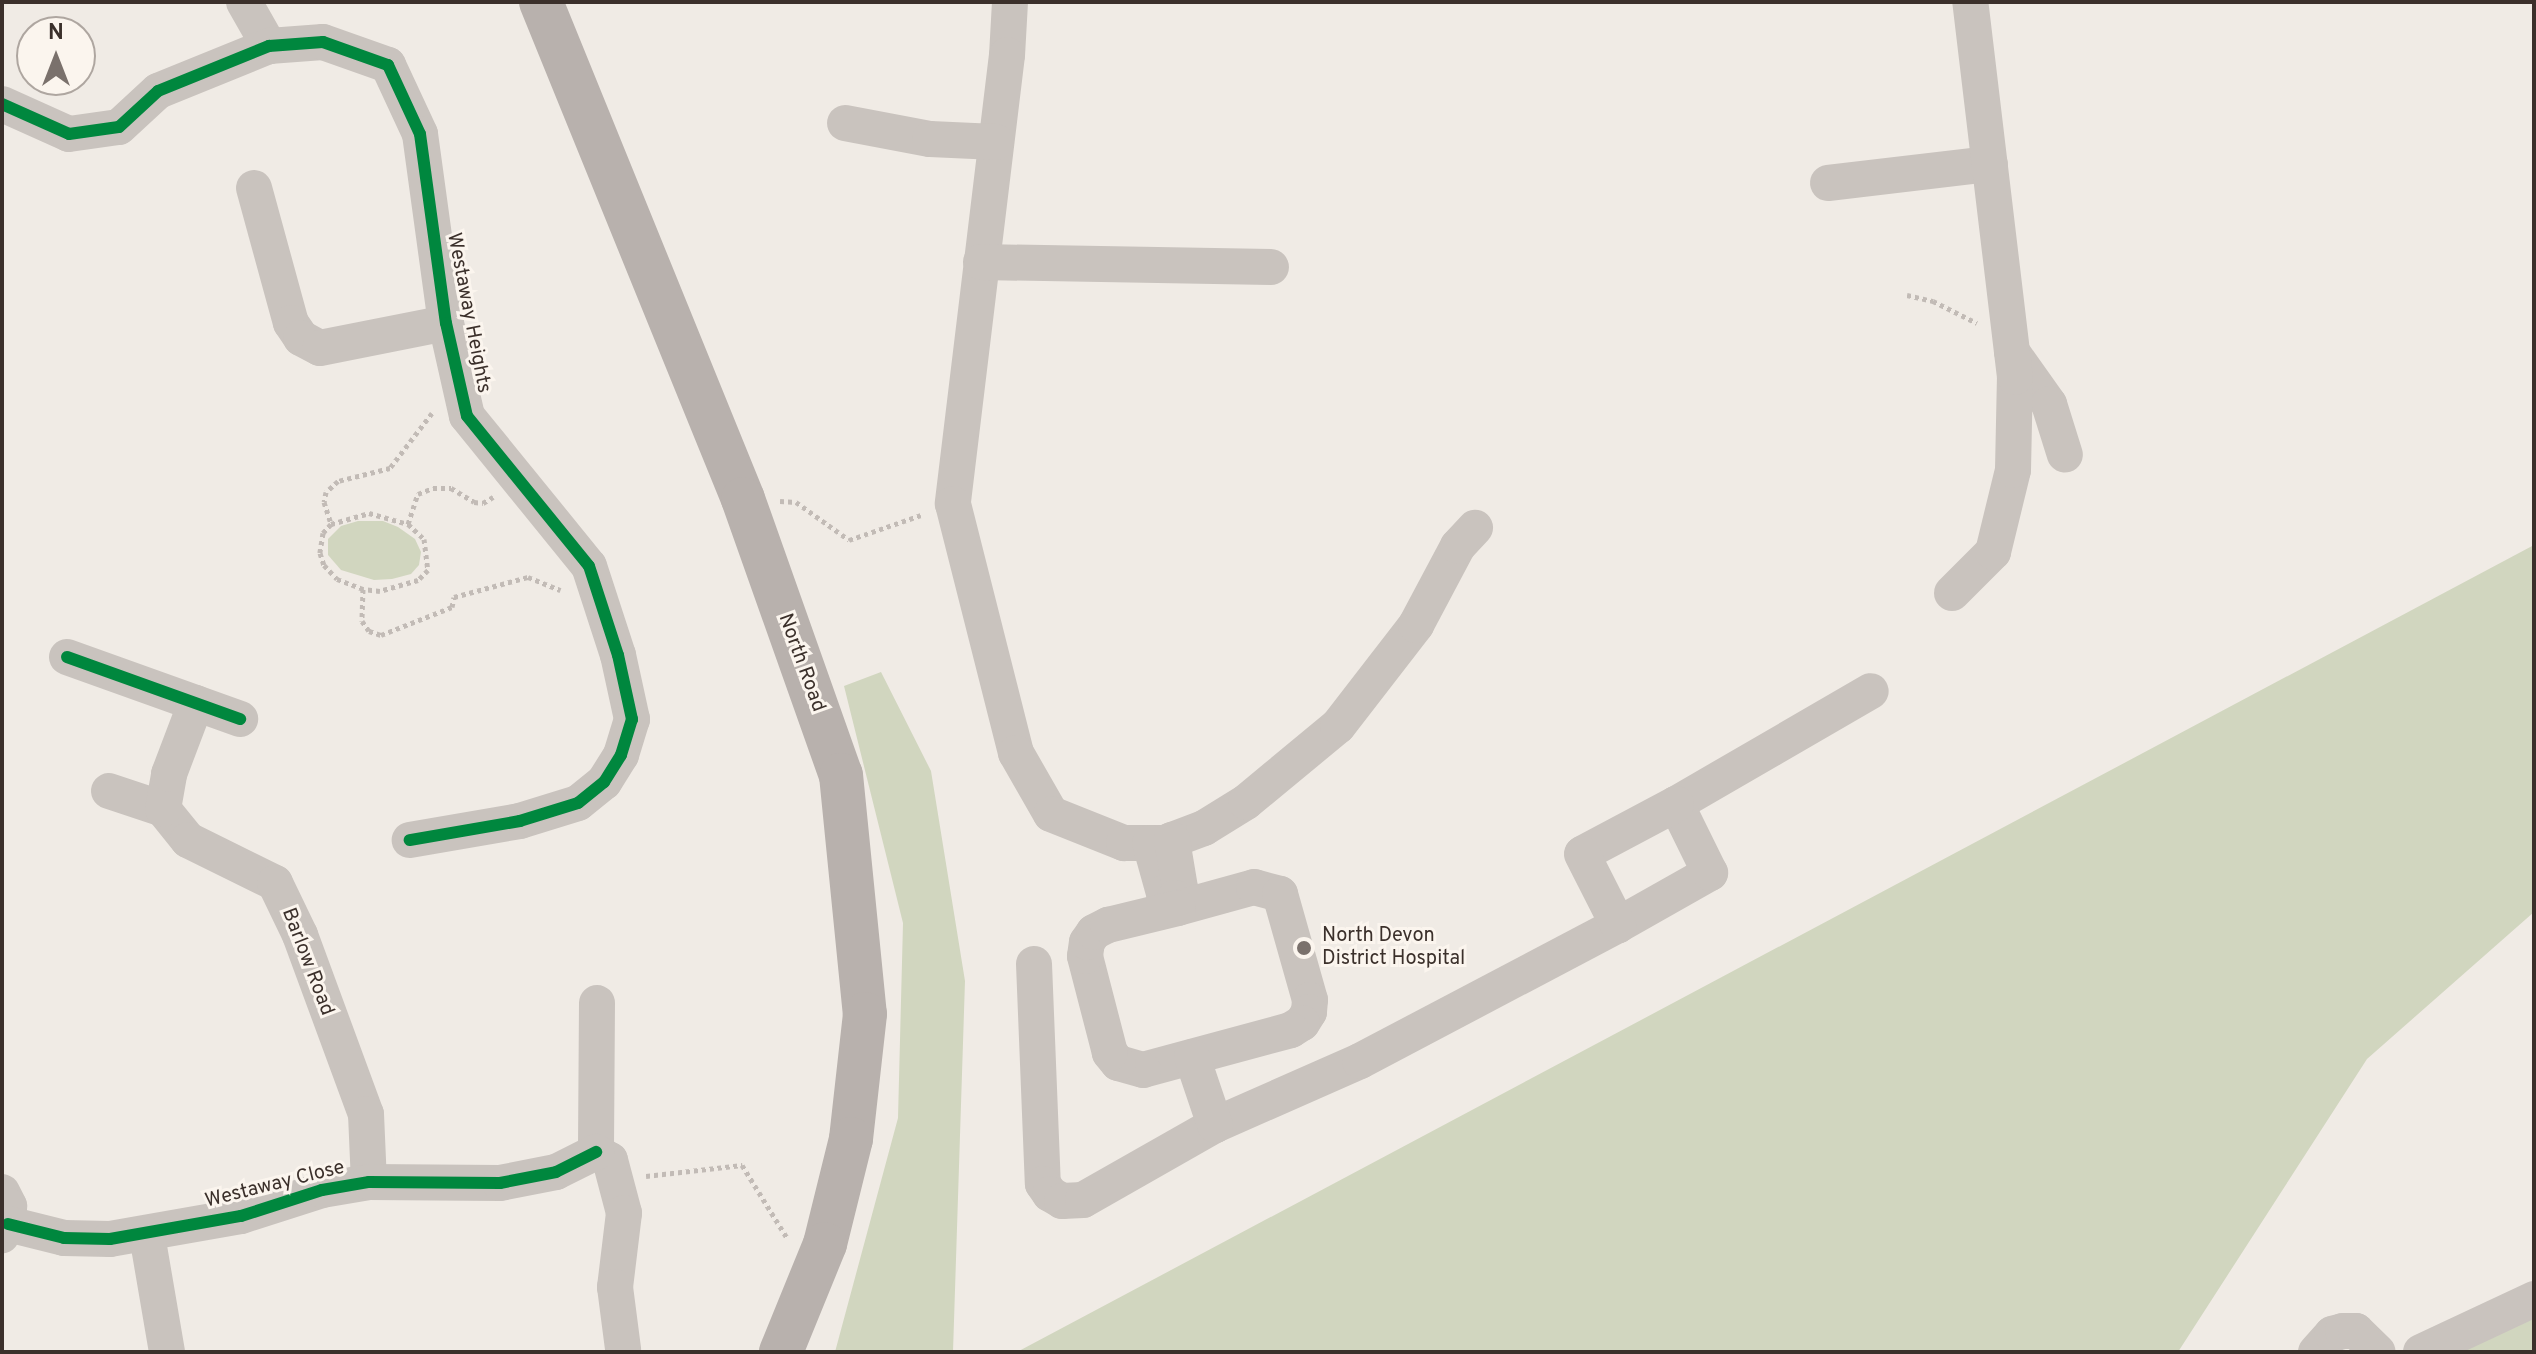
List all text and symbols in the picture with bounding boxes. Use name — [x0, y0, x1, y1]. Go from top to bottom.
north arrow — [16, 16, 96, 96]
text: N — [48, 20, 64, 47]
street label: Westaway Heights — [441, 231, 495, 395]
street label: North Road — [772, 611, 830, 715]
street label: Barlow Road — [276, 905, 338, 1019]
place label: North Devon District Hospital — [1322, 924, 1465, 971]
marker: North Devon District Hospital — [1293, 937, 1315, 959]
street label: Westaway Close — [203, 1156, 347, 1214]

